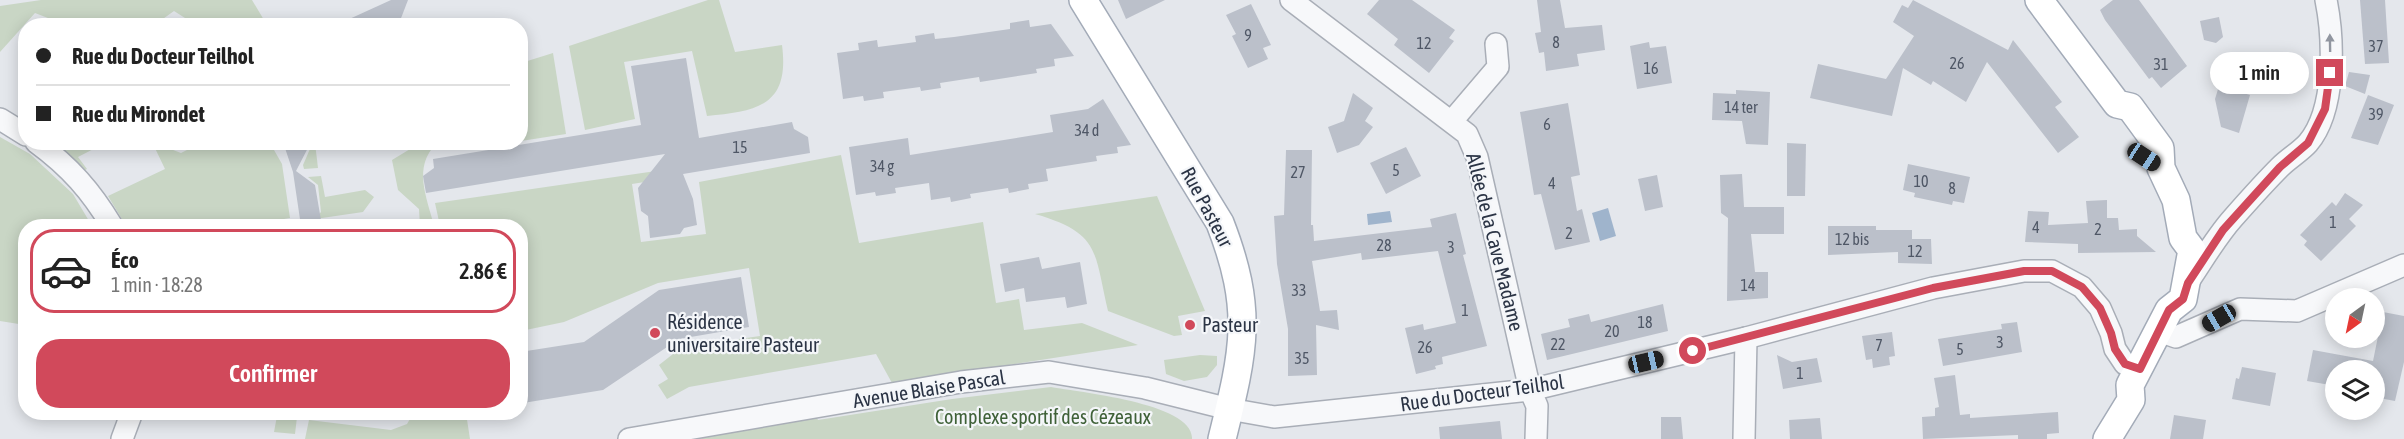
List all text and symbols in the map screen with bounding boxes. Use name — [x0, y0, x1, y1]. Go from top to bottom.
house number: 9 — [1244, 26, 1252, 44]
house number: 8 — [1552, 33, 1560, 51]
one-way arrow — [2325, 33, 2334, 52]
house number: 12 — [1416, 34, 1432, 52]
house number: 37 — [2368, 37, 2384, 55]
text: Rue du Docteur Teilhol — [72, 43, 254, 69]
callout: 1 min — [2210, 52, 2309, 94]
house number: 26 — [1949, 54, 1965, 72]
house number: 31 — [2153, 55, 2169, 73]
house number: 16 — [1643, 59, 1659, 77]
route end — [2316, 59, 2343, 86]
text: 1 min — [2239, 61, 2280, 84]
house number: 14 ter — [1724, 98, 1758, 116]
text: Rue du Mirondet — [72, 101, 205, 127]
house number: 39 — [2368, 105, 2384, 123]
house number: 6 — [1543, 115, 1551, 133]
house number: 34 d — [1075, 121, 1099, 139]
house number: 15 — [732, 138, 748, 156]
car — [2124, 140, 2164, 174]
street label: Allée de la Cave Madame — [1462, 150, 1529, 333]
house number: 34 g — [870, 157, 894, 176]
house number: 5 — [1392, 161, 1400, 179]
street label: Rue Pasteur — [1177, 163, 1239, 252]
house number: 27 — [1290, 163, 1306, 181]
house number: 10 — [1913, 172, 1929, 190]
house number: 4 — [1548, 174, 1556, 192]
house number: 8 — [1948, 179, 1956, 197]
house number: 1 — [2329, 213, 2337, 231]
house number: 4 — [2032, 218, 2040, 236]
house number: 2 — [2094, 220, 2102, 238]
house number: 2 — [1565, 224, 1573, 242]
house number: 12 bis — [1835, 230, 1869, 248]
house number: 28 — [1376, 236, 1392, 254]
house number: 3 — [1447, 238, 1455, 256]
house number: 12 — [1907, 242, 1923, 260]
icon: car — [39, 244, 93, 298]
text: Éco — [111, 247, 139, 273]
text: 2.86 € — [459, 258, 507, 284]
text: 1 min · 18:28 — [111, 273, 203, 296]
house number: 14 — [1740, 276, 1756, 294]
house number: 33 — [1291, 281, 1307, 299]
north arrow — [2325, 288, 2385, 348]
map controls — [2325, 288, 2385, 420]
house number: 1 — [1461, 301, 1469, 319]
car — [2199, 301, 2239, 335]
place label: Résidence universitaire Pasteur — [667, 310, 820, 356]
place label: Pasteur — [1202, 313, 1259, 336]
house number: 18 — [1637, 313, 1653, 331]
marker: Pasteur — [1183, 318, 1197, 332]
house number: 20 — [1604, 322, 1620, 340]
marker: Résidence universitaire Pasteur — [648, 326, 662, 340]
house number: 3 — [1996, 333, 2004, 351]
house number: 22 — [1550, 335, 1566, 353]
house number: 7 — [1875, 336, 1883, 354]
route start — [1679, 337, 1706, 364]
house number: 26 — [1417, 338, 1433, 356]
button: Confirmer — [36, 339, 510, 408]
house number: 5 — [1956, 340, 1964, 358]
house number: 35 — [1294, 349, 1310, 367]
car — [1626, 349, 1666, 375]
button: layers — [2325, 360, 2385, 420]
house number: 1 — [1796, 364, 1804, 382]
street label: Avenue Blaise Pascal — [851, 365, 1007, 412]
street label: Rue du Docteur Teilhol — [1399, 370, 1566, 415]
park label: Complexe sportif des Cézeaux — [935, 405, 1151, 428]

